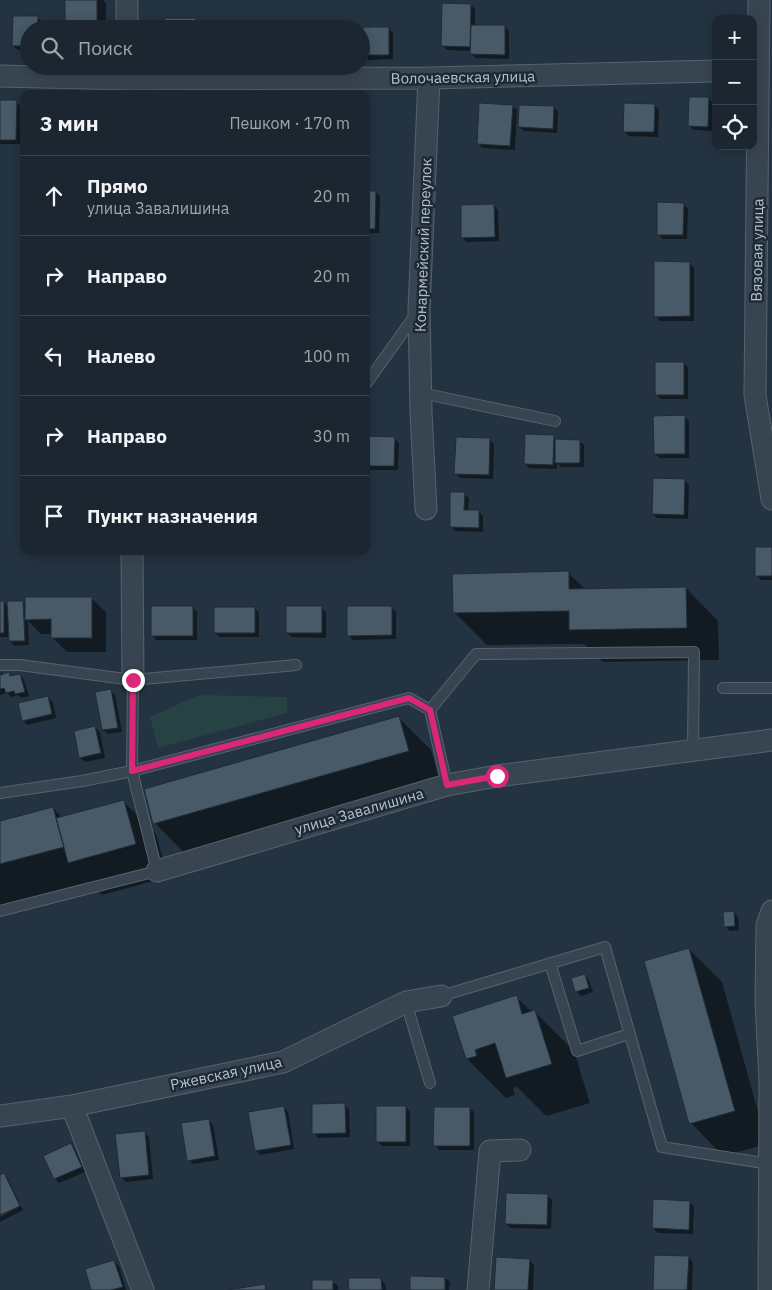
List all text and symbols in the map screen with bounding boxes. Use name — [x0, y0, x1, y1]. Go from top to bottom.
map controls — [712, 15, 757, 150]
button: + — [712, 15, 757, 60]
search box — [20, 20, 370, 75]
icon: search — [38, 34, 66, 62]
text: Поиск — [78, 36, 133, 60]
button: − — [712, 60, 757, 105]
street label: Волочаевская улица — [391, 66, 535, 88]
button: locate — [712, 105, 757, 150]
text: 3 мин — [40, 109, 99, 137]
text: Пешком · 170 m — [229, 113, 350, 133]
street label: Конармейский переулок — [410, 158, 436, 332]
text: Прямо — [87, 174, 148, 198]
icon: ahead — [40, 182, 68, 210]
text: 20 m — [313, 186, 350, 206]
text: улица Завалишина — [87, 198, 229, 218]
street label: Вязовая улица — [747, 198, 767, 302]
icon: right — [40, 262, 68, 290]
text: Направо — [87, 264, 167, 288]
text: 20 m — [313, 266, 350, 286]
icon: left — [40, 342, 68, 370]
text: Налево — [87, 344, 156, 368]
text: 100 m — [303, 346, 350, 366]
icon: right — [40, 422, 68, 450]
text: Направо — [87, 424, 167, 448]
text: 30 m — [313, 426, 350, 446]
icon: arrive — [40, 502, 68, 530]
text: Пункт назначения — [87, 504, 258, 528]
route end — [122, 669, 145, 692]
route start — [486, 765, 509, 788]
street label: улица Завалишина — [292, 783, 426, 839]
street label: Ржевская улица — [168, 1052, 284, 1094]

